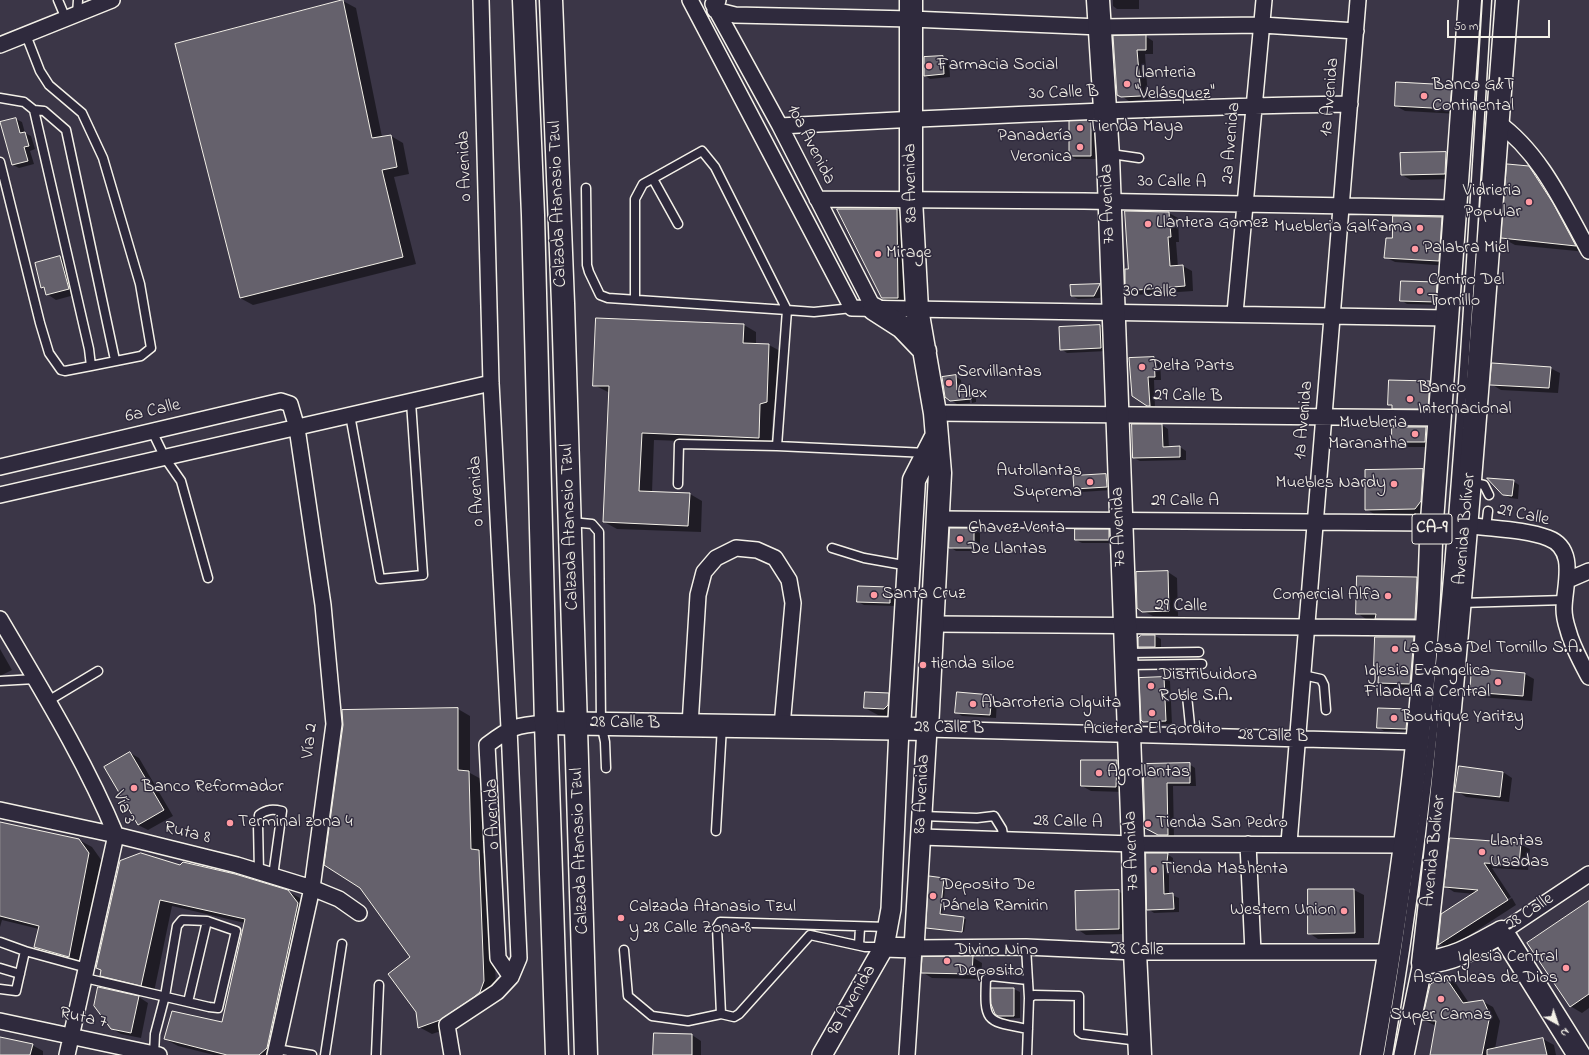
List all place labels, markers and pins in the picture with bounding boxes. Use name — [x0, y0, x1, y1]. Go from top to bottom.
place label: Farmacia Social — [937, 55, 1058, 77]
marker: Farmacia Social — [924, 61, 934, 71]
place label: Llanteria "Velásquez" — [1135, 63, 1215, 106]
place label: Banco G&T Continental — [1432, 75, 1514, 118]
marker: Llanteria "Velásquez" — [1122, 79, 1132, 89]
marker: Banco G&T Continental — [1419, 91, 1429, 101]
place label: Tienda Maya — [1088, 117, 1183, 139]
marker: Tienda Maya — [1075, 123, 1085, 133]
place label: Panadería Veronica — [998, 126, 1072, 168]
marker: Panadería Veronica — [1075, 142, 1085, 152]
place label: Vidrieria Popular — [1463, 181, 1521, 224]
marker: Vidrieria Popular — [1524, 197, 1534, 207]
place label: Llantera Gomez — [1156, 213, 1268, 235]
place label: Muebleria Galfama — [1274, 217, 1412, 239]
marker: Llantera Gomez — [1143, 219, 1153, 229]
marker: Muebleria Galfama — [1415, 223, 1425, 233]
place label: Palabra Miel — [1423, 238, 1509, 260]
place label: Mirage — [886, 243, 932, 265]
marker: Palabra Miel — [1410, 244, 1420, 254]
marker: Mirage — [873, 249, 883, 259]
place label: Centro Del Tornillo — [1428, 270, 1505, 312]
marker: Centro Del Tornillo — [1415, 286, 1425, 296]
place label: Delta Parts — [1150, 356, 1234, 378]
place label: Servillantas Alex — [957, 362, 1042, 404]
marker: Delta Parts — [1137, 362, 1147, 372]
marker: Servillantas Alex — [944, 378, 954, 388]
place label: Banco Internacional — [1418, 378, 1512, 420]
marker: Banco Internacional — [1405, 394, 1415, 404]
place label: Muebleria Maranatha — [1328, 413, 1407, 456]
marker: Muebleria Maranatha — [1410, 429, 1420, 439]
place label: Autollantas Suprema — [996, 461, 1082, 504]
place label: Muebles Nardy — [1275, 473, 1386, 495]
marker: Autollantas Suprema — [1085, 477, 1095, 487]
marker: Muebles Nardy — [1389, 479, 1399, 489]
place label: Chavez Venta De Llantas — [968, 518, 1065, 560]
marker: Chavez Venta De Llantas — [955, 534, 965, 544]
place label: Santa Cruz — [882, 584, 966, 606]
place label: Comercial Alfa — [1272, 585, 1380, 607]
marker: Santa Cruz — [869, 590, 879, 600]
marker: Comercial Alfa — [1383, 591, 1393, 601]
place label: La Casa Del Tornillo S.A. — [1403, 638, 1582, 660]
marker: La Casa Del Tornillo S.A. — [1390, 644, 1400, 654]
place label: tienda siloe — [931, 654, 1014, 676]
marker: tienda siloe — [918, 660, 928, 670]
place label: Iglesia Evangelica Filadelfia Central — [1364, 661, 1490, 704]
place label: Distribuidora Roble S.A. — [1159, 665, 1257, 708]
marker: Iglesia Evangelica Filadelfia Central — [1493, 677, 1503, 687]
marker: Distribuidora Roble S.A. — [1146, 681, 1156, 691]
place label: Abarroteria Olguita — [981, 693, 1121, 715]
marker: Abarroteria Olguita — [968, 699, 978, 709]
place label: Boutique Yaritzy — [1402, 707, 1524, 729]
marker: Acietera El Gordito — [1147, 708, 1157, 718]
marker: Boutique Yaritzy — [1389, 713, 1399, 723]
place label: Acietera El Gordito — [1083, 719, 1221, 741]
place label: Agrollantas — [1107, 762, 1190, 784]
marker: Agrollantas — [1094, 768, 1104, 778]
place label: Banco Reformador — [142, 777, 284, 799]
marker: Banco Reformador — [129, 783, 139, 793]
place label: Terminal zona 4 — [238, 812, 353, 834]
place label: Tienda San Pedro — [1156, 813, 1288, 835]
marker: Terminal zona 4 — [225, 818, 235, 828]
marker: Tienda San Pedro — [1143, 819, 1153, 829]
place label: Llantas Usadas — [1490, 831, 1549, 874]
marker: Llantas Usadas — [1477, 847, 1487, 857]
place label: Tienda Mashenta — [1162, 859, 1288, 881]
marker: Tienda Mashenta — [1149, 865, 1159, 875]
place label: Deposito De Pánela Ramirin — [941, 875, 1048, 918]
marker: Deposito De Pánela Ramirin — [928, 891, 938, 901]
place label: Calzada Atanasio Tzul y 28 Calle Zona 8 — [629, 897, 796, 940]
place label: Western Union — [1230, 900, 1336, 922]
marker: Western Union — [1339, 906, 1349, 916]
marker: Calzada Atanasio Tzul y 28 Calle Zona 8 — [616, 913, 626, 923]
place label: Divino Nino Deposito — [955, 940, 1038, 982]
place label: Iglesia Central Asambleas de Dios — [1413, 947, 1558, 990]
marker: Divino Nino Deposito — [942, 956, 952, 966]
marker: Iglesia Central Asambleas de Dios — [1561, 963, 1571, 973]
marker: Super Camas — [1436, 994, 1446, 1004]
place label: Super Camas — [1390, 1005, 1492, 1027]

